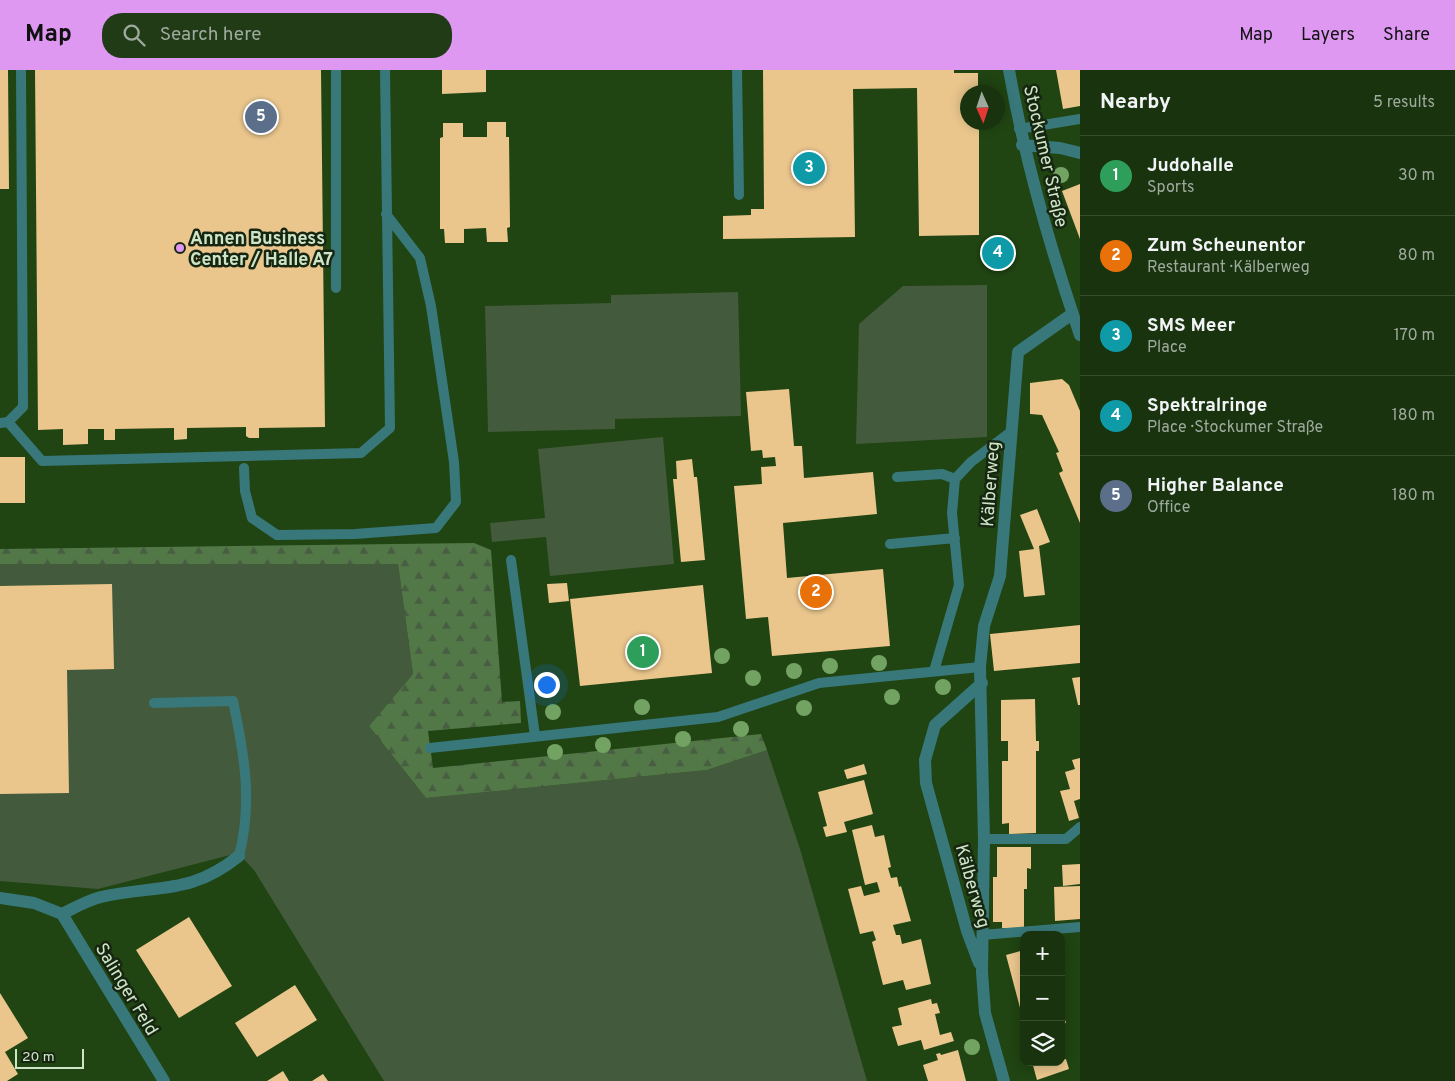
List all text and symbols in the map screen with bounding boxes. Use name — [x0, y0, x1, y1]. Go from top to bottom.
search box — [102, 13, 452, 58]
text: Map — [25, 20, 72, 50]
icon: search — [120, 21, 148, 49]
text: Search here — [160, 23, 261, 47]
text: Map — [1239, 24, 1273, 47]
text: Layers — [1301, 24, 1355, 47]
text: Share — [1383, 24, 1430, 47]
street label: Stockumer Straße — [1017, 83, 1072, 230]
north arrow — [960, 85, 1005, 130]
text: Nearby — [1100, 89, 1171, 116]
text: 5 results — [1373, 93, 1435, 113]
pin: 5 — [245, 98, 277, 136]
pin: 3 — [793, 149, 825, 187]
text: Judohalle — [1147, 154, 1234, 178]
text: 1 — [1113, 166, 1119, 186]
text: 30 m — [1398, 166, 1435, 186]
text: Sports — [1147, 178, 1195, 198]
place label: Annen Business Center / Halle A7 — [190, 228, 333, 272]
pin: 4 — [982, 234, 1014, 272]
text: Zum Scheunentor — [1147, 234, 1305, 258]
marker: Annen Business Center / Halle A7 — [174, 242, 186, 254]
text: 2 — [1111, 246, 1121, 266]
text: 80 m — [1398, 246, 1435, 266]
text: Restaurant · Kälberweg — [1147, 258, 1310, 278]
text: SMS Meer — [1147, 314, 1235, 338]
text: 3 — [1111, 326, 1121, 346]
text: 170 m — [1394, 326, 1435, 346]
text: Place — [1147, 338, 1187, 358]
text: Spektralringe — [1147, 394, 1267, 418]
text: 4 — [1111, 406, 1121, 426]
text: 180 m — [1392, 406, 1435, 426]
text: Place · Stockumer Straße — [1147, 418, 1323, 438]
street label: Kälberweg — [977, 440, 1006, 528]
text: Higher Balance — [1147, 474, 1284, 498]
text: 5 — [1111, 486, 1121, 506]
text: 180 m — [1392, 486, 1435, 506]
text: Office — [1147, 498, 1190, 518]
pin: 2 — [800, 573, 832, 611]
pin: 1 — [627, 633, 659, 671]
your location — [534, 672, 560, 698]
street label: Kälberweg — [949, 842, 994, 931]
map controls — [1020, 931, 1065, 1066]
button: + — [1020, 931, 1065, 976]
street label: Salinger Feld — [89, 939, 162, 1040]
button: − — [1020, 976, 1065, 1021]
button: layers — [1020, 1021, 1065, 1066]
scale bar — [15, 1046, 84, 1069]
text: 20 m — [22, 1049, 55, 1066]

